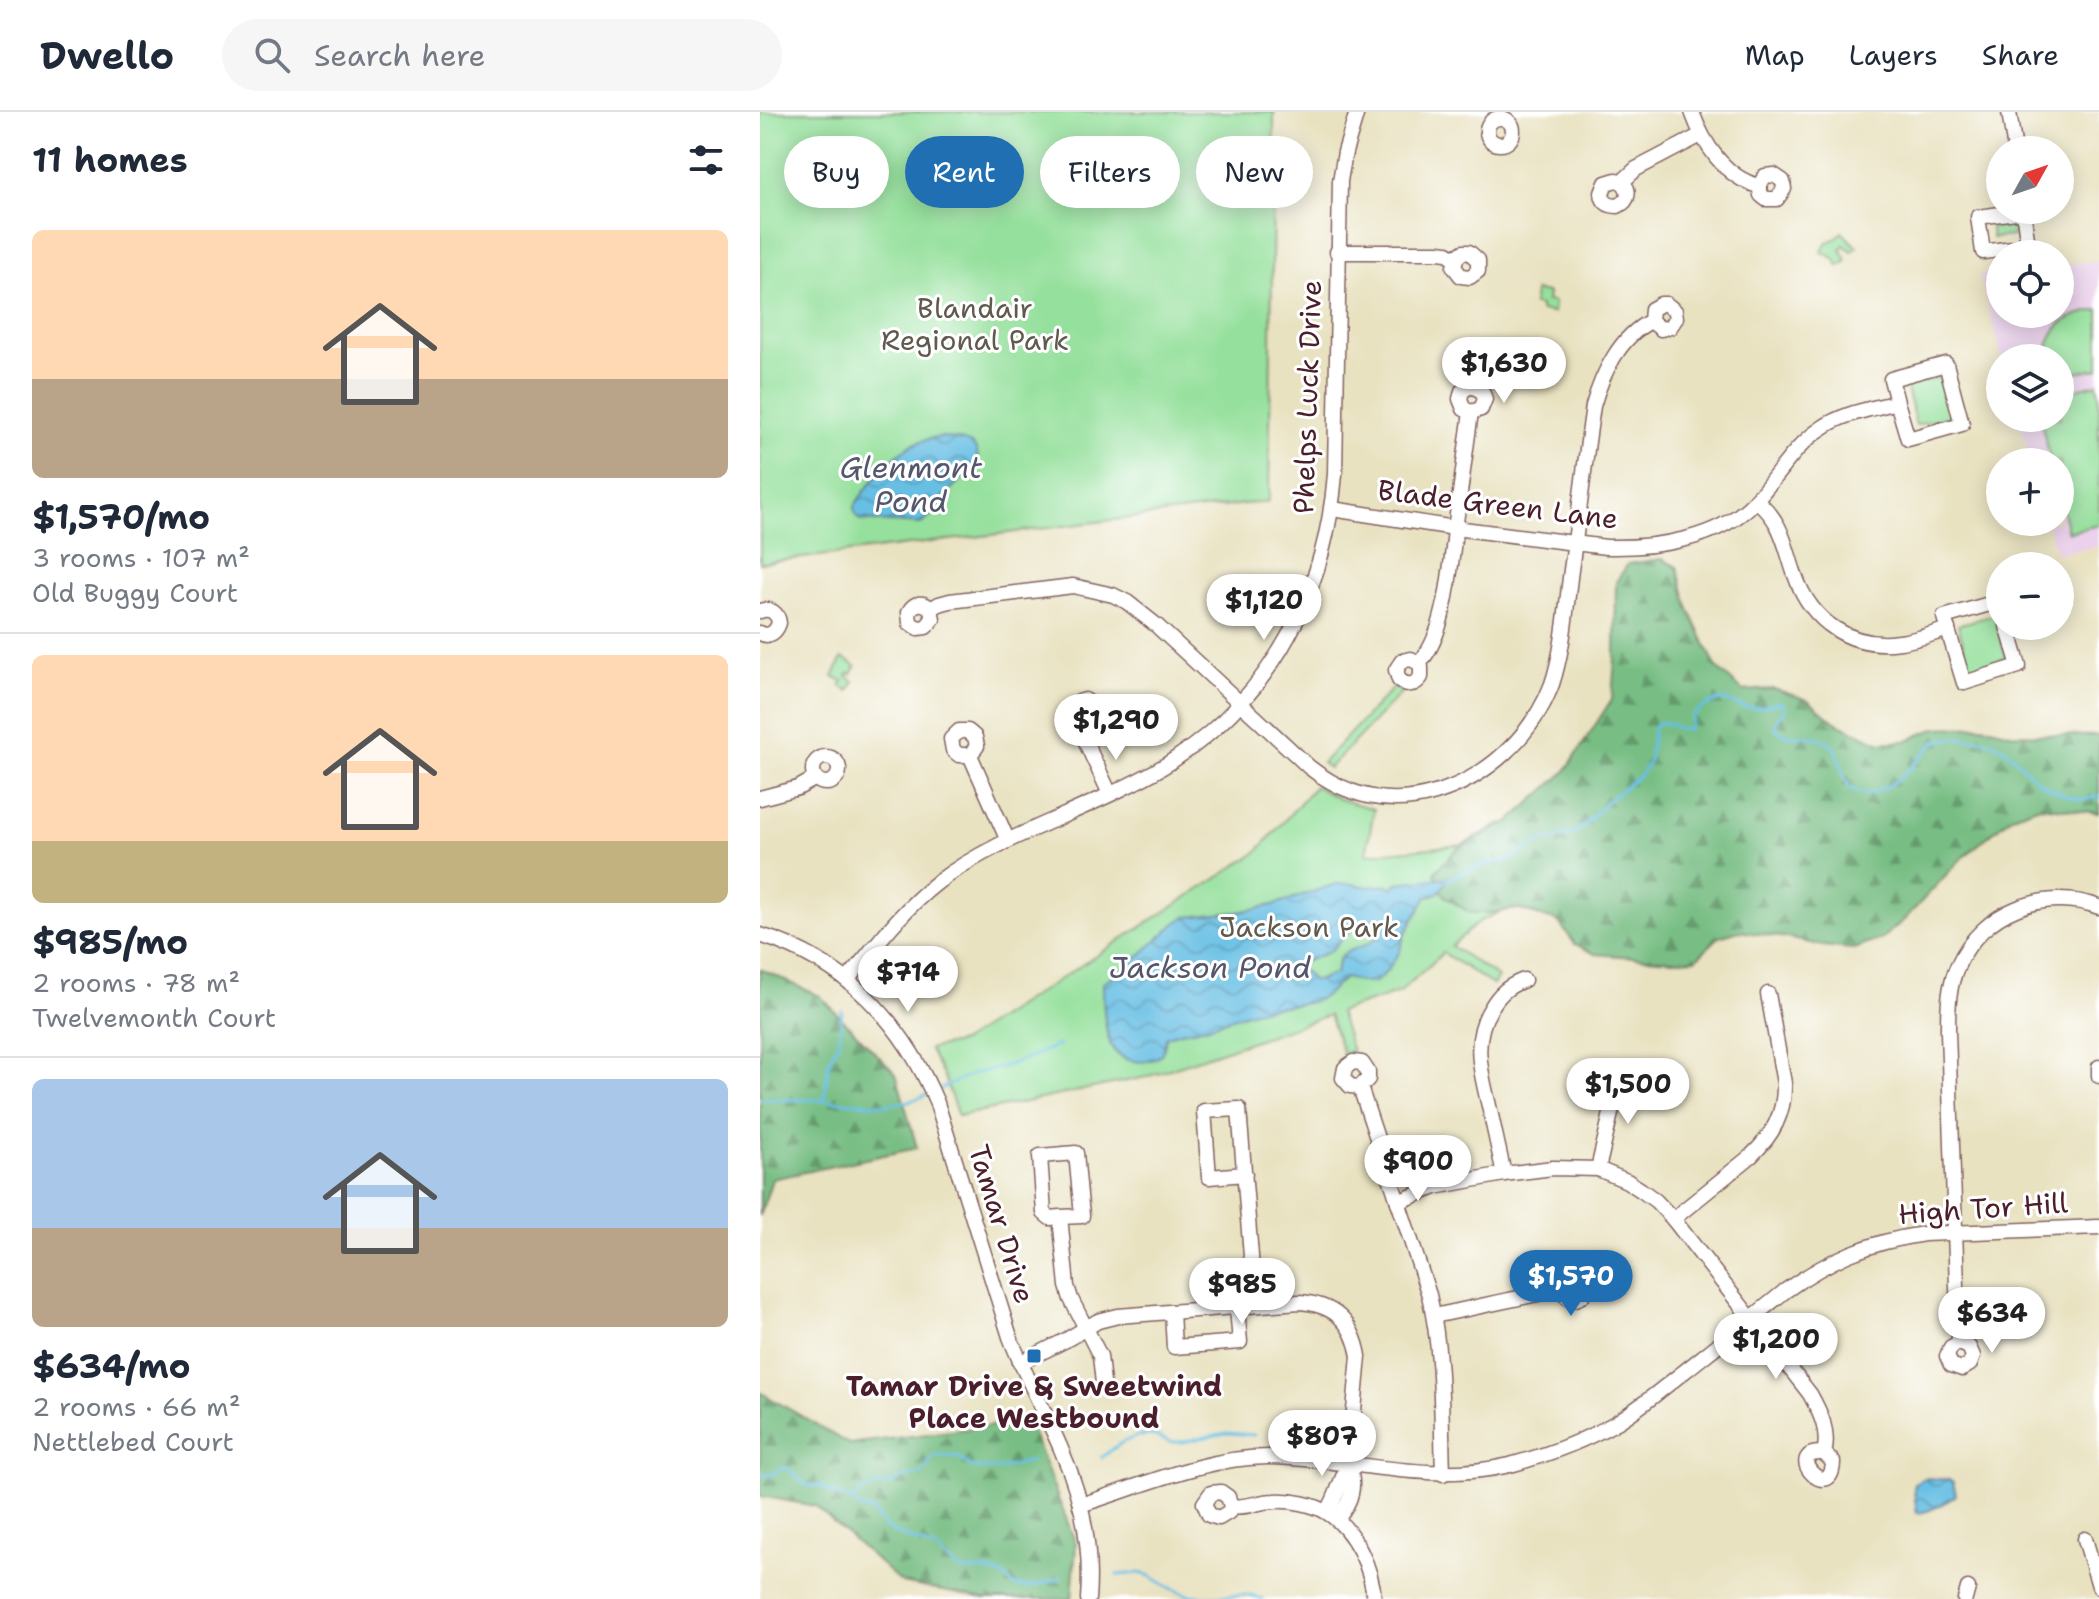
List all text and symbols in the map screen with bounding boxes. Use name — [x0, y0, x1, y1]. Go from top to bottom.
search box — [222, 19, 782, 91]
text: Dwello — [40, 30, 174, 81]
icon: search — [250, 33, 294, 77]
text: Search here — [314, 35, 486, 76]
text: Map — [1745, 36, 1805, 74]
text: Layers — [1849, 36, 1938, 74]
text: Share — [1982, 36, 2059, 74]
chip: Buy — [784, 136, 889, 208]
chip: Rent — [905, 136, 1024, 208]
chip: Filters — [1040, 136, 1180, 208]
chip: New — [1196, 136, 1313, 208]
north arrow — [1986, 136, 2074, 224]
map controls — [1986, 136, 2074, 640]
text: 11 homes — [32, 137, 188, 183]
icon: filters — [684, 138, 728, 182]
button: locate — [1986, 240, 2074, 328]
street label: Phelps Luck Drive — [1284, 279, 1330, 515]
icon: home — [308, 282, 452, 426]
park label: Blandair Regional Park — [881, 289, 1069, 359]
pin: $1,630 — [1439, 337, 1569, 405]
button: layers — [1986, 344, 2074, 432]
text: $1,630 — [1460, 345, 1548, 380]
water label: Glenmont Pond — [840, 447, 983, 522]
button: + — [1986, 448, 2074, 536]
street label: Blade Green Lane — [1376, 470, 1620, 538]
text: $1,570/mo — [32, 494, 210, 540]
text: 3 rooms · 107 m² — [32, 540, 250, 575]
button: − — [1986, 552, 2074, 640]
pin: $1,120 — [1199, 574, 1329, 642]
text: Old Buggy Court — [32, 575, 238, 610]
text: $1,120 — [1224, 582, 1304, 617]
pin: $1,290 — [1051, 694, 1181, 762]
text: $1,290 — [1072, 702, 1160, 737]
icon: home — [308, 707, 452, 851]
park label: Jackson Park — [1219, 908, 1399, 946]
text: $985/mo — [32, 919, 188, 965]
pin: $714 — [861, 946, 955, 1014]
water label: Jackson Pond — [1109, 947, 1311, 988]
text: $714 — [876, 954, 940, 989]
text: 2 rooms · 78 m² — [32, 965, 240, 1000]
text: Twelvemonth Court — [32, 1000, 276, 1035]
pin: $1,500 — [1563, 1058, 1693, 1126]
text: $1,500 — [1584, 1066, 1672, 1101]
icon: home — [308, 1131, 452, 1275]
pin: $900 — [1371, 1135, 1465, 1203]
street label: Tamar Drive — [960, 1140, 1044, 1308]
text: $900 — [1382, 1143, 1454, 1178]
street label: High Tor Hill — [1897, 1183, 2070, 1233]
pin: $1,570 — [1506, 1250, 1636, 1318]
pin: $985 — [1195, 1258, 1289, 1326]
text: $1,570 — [1528, 1258, 1614, 1293]
text: $985 — [1207, 1266, 1277, 1301]
pin: $634 — [1945, 1287, 2039, 1355]
text: $634 — [1956, 1295, 2028, 1330]
pin: $1,200 — [1711, 1313, 1841, 1381]
text: $1,200 — [1732, 1321, 1820, 1356]
text: $634/mo — [32, 1343, 191, 1389]
marker: Tamar Drive & Sweetwind Place Westbound — [1025, 1347, 1043, 1365]
place label: Tamar Drive & Sweetwind Place Westbound — [846, 1367, 1222, 1437]
text: 2 rooms · 66 m² — [32, 1389, 241, 1424]
pin: $807 — [1275, 1410, 1369, 1478]
text: $807 — [1286, 1418, 1358, 1453]
text: Nettlebed Court — [32, 1424, 234, 1459]

